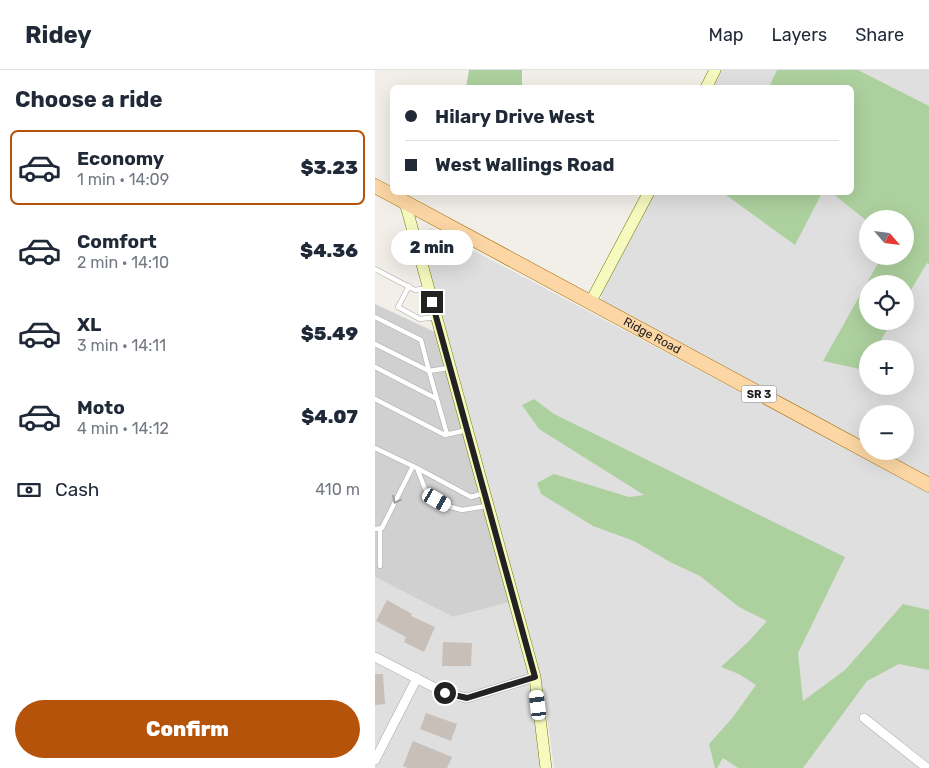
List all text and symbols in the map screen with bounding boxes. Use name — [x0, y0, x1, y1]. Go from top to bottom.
text: Ridey — [25, 21, 92, 49]
text: Map — [709, 24, 744, 46]
text: Layers — [772, 24, 827, 46]
text: Share — [855, 24, 904, 46]
text: Choose a ride — [15, 86, 162, 113]
text: Hilary Drive West — [435, 105, 595, 128]
icon: car — [17, 145, 62, 190]
text: Economy — [77, 147, 164, 170]
text: West Wallings Road — [435, 153, 615, 176]
text: $3.23 — [300, 156, 358, 179]
text: 1 min · 14:09 — [77, 170, 169, 189]
north arrow — [859, 210, 914, 265]
map controls — [859, 210, 914, 460]
icon: car — [17, 228, 62, 273]
text: Comfort — [77, 230, 157, 253]
callout: 2 min — [391, 230, 473, 264]
text: 2 min — [410, 238, 454, 257]
text: $4.36 — [300, 239, 358, 262]
text: 2 min · 14:10 — [77, 253, 169, 272]
button: locate — [859, 275, 914, 330]
route end — [421, 291, 443, 313]
icon: car — [17, 311, 62, 356]
text: XL — [77, 313, 101, 336]
street label: Ridge Road — [621, 314, 683, 357]
text: $5.49 — [301, 322, 358, 345]
text: 3 min · 14:11 — [77, 336, 166, 355]
button: + — [859, 340, 914, 395]
road number: SR 3 — [741, 386, 777, 402]
icon: car — [17, 394, 62, 439]
text: Moto — [77, 396, 125, 419]
text: $4.07 — [301, 405, 358, 428]
button: − — [859, 405, 914, 460]
text: 4 min · 14:12 — [77, 419, 169, 438]
icon: cash — [15, 476, 43, 504]
text: Cash — [55, 478, 99, 501]
text: 410 m — [315, 480, 360, 499]
car — [420, 486, 453, 514]
one-way arrow — [392, 495, 402, 504]
route start — [434, 682, 456, 704]
car — [528, 689, 547, 721]
button: Confirm — [15, 700, 360, 758]

